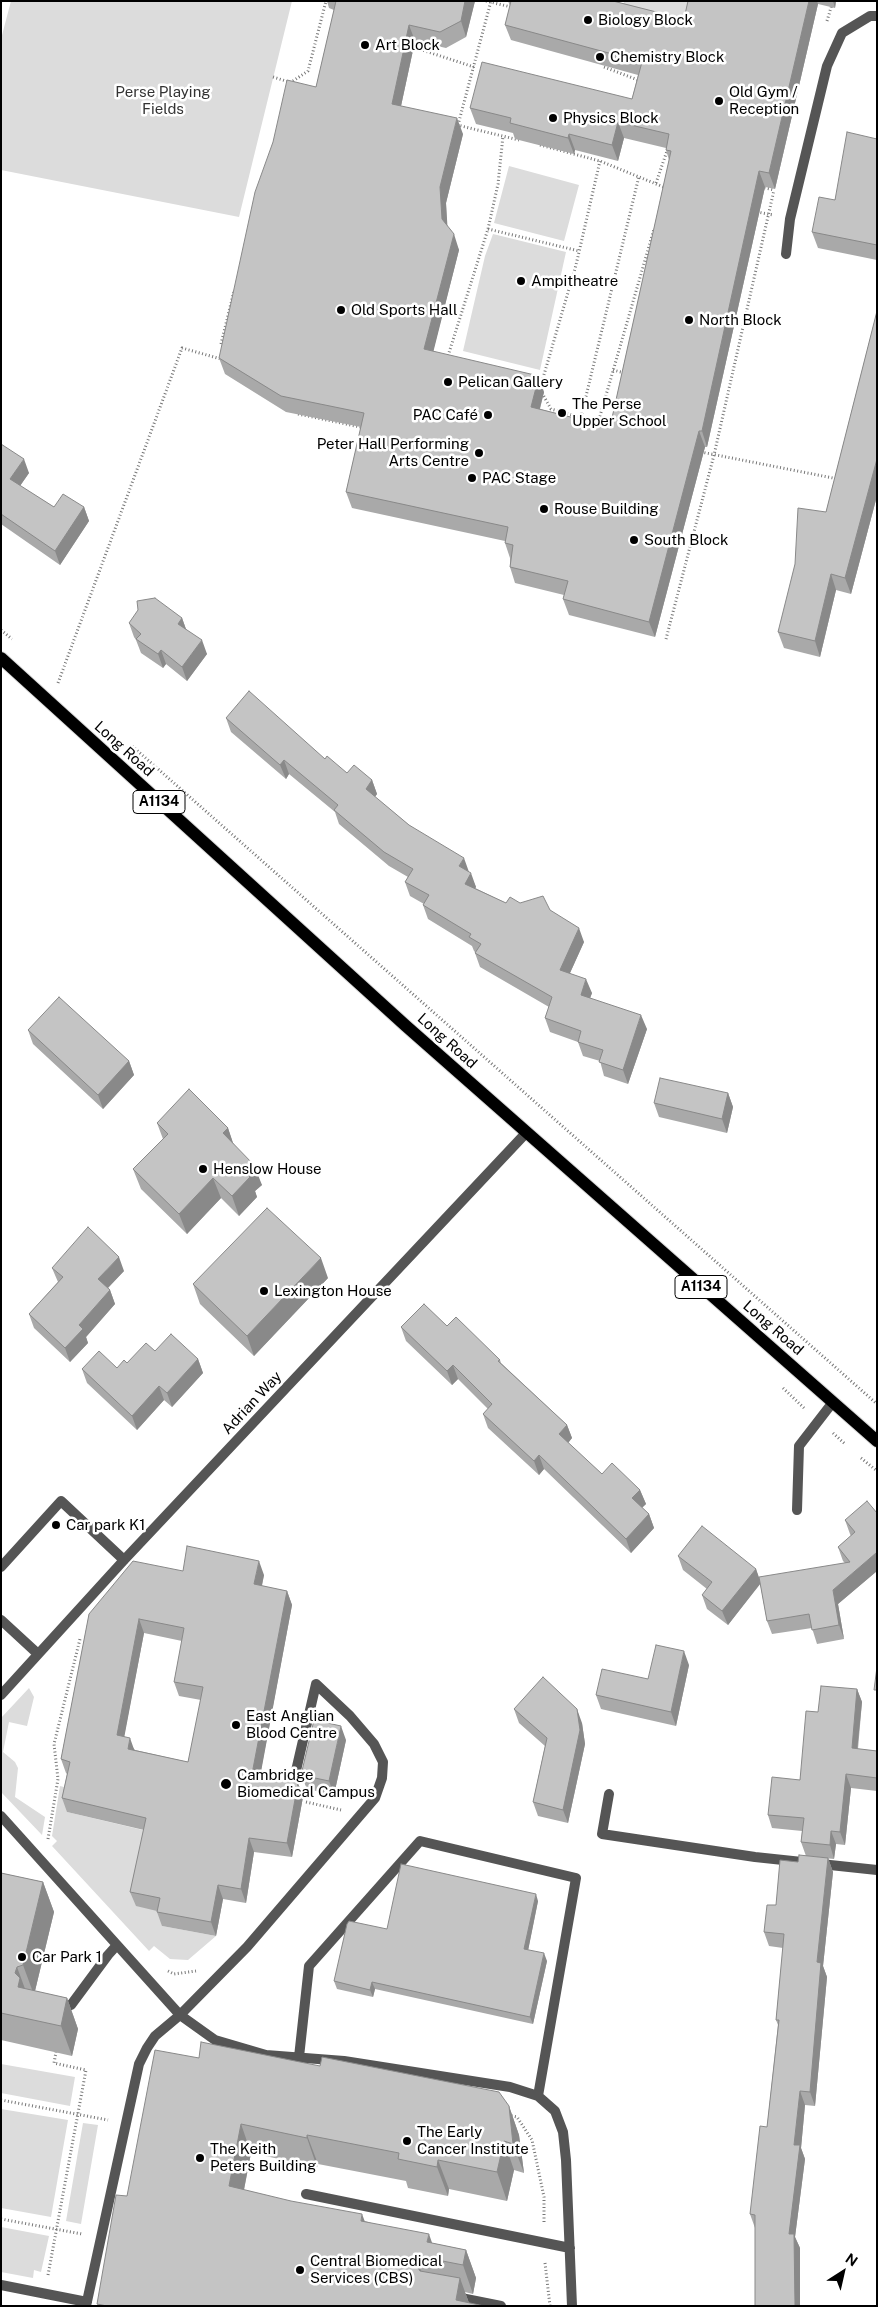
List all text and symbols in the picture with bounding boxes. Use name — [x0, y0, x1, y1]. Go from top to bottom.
place label: Biology Block — [598, 11, 693, 29]
marker: Biology Block — [582, 14, 594, 26]
place label: Art Block — [375, 36, 440, 54]
marker: Art Block — [359, 39, 371, 51]
place label: Chemistry Block — [610, 48, 724, 66]
marker: Chemistry Block — [594, 51, 606, 63]
park label: Perse Playing Fields — [115, 83, 211, 118]
place label: Old Gym / Reception — [729, 83, 799, 118]
marker: Old Gym / Reception — [713, 95, 725, 107]
place label: Physics Block — [563, 109, 659, 127]
marker: Physics Block — [547, 112, 559, 124]
place label: Ampitheatre — [531, 272, 618, 290]
marker: Ampitheatre — [515, 275, 527, 287]
place label: Old Sports Hall — [351, 301, 457, 319]
marker: Old Sports Hall — [335, 304, 347, 316]
place label: North Block — [699, 311, 782, 329]
marker: North Block — [683, 314, 695, 326]
place label: Pelican Gallery — [458, 373, 563, 391]
marker: Pelican Gallery — [442, 376, 454, 388]
place label: The Perse Upper School — [572, 395, 667, 430]
place label: PAC Café — [413, 406, 478, 424]
marker: The Perse Upper School — [556, 407, 568, 419]
marker: PAC Café — [482, 409, 494, 421]
place label: Peter Hall Performing Arts Centre — [317, 435, 469, 470]
marker: Peter Hall Performing Arts Centre — [473, 447, 485, 459]
place label: PAC Stage — [482, 469, 556, 487]
marker: PAC Stage — [466, 472, 478, 484]
place label: Rouse Building — [554, 500, 658, 518]
marker: Rouse Building — [538, 503, 550, 515]
place label: South Block — [644, 531, 729, 549]
marker: South Block — [628, 534, 640, 546]
street label: Long Road — [90, 718, 158, 780]
road number: A1134 — [133, 790, 185, 814]
street label: Long Road — [413, 1010, 481, 1072]
place label: Henslow House — [213, 1160, 322, 1178]
marker: Henslow House — [197, 1163, 209, 1175]
road number: A1134 — [675, 1275, 727, 1298]
place label: Lexington House — [274, 1282, 392, 1300]
marker: Lexington House — [258, 1285, 270, 1297]
street label: Long Road — [739, 1297, 807, 1359]
street label: Adrian Way — [218, 1368, 286, 1438]
place label: Car park K1 — [66, 1516, 145, 1534]
marker: Car park K1 — [50, 1519, 62, 1531]
place label: East Anglian Blood Centre — [246, 1707, 337, 1742]
marker: East Anglian Blood Centre — [230, 1719, 242, 1731]
place label: Cambridge Biomedical Campus — [237, 1766, 375, 1801]
marker: Cambridge Biomedical Campus — [219, 1777, 233, 1791]
place label: Car Park 1 — [32, 1948, 102, 1966]
marker: Car Park 1 — [16, 1951, 28, 1963]
place label: The Early Cancer Institute — [417, 2123, 529, 2158]
marker: The Early Cancer Institute — [401, 2135, 413, 2147]
place label: The Keith Peters Building — [210, 2140, 316, 2175]
marker: The Keith Peters Building — [194, 2152, 206, 2164]
north arrow — [818, 2247, 868, 2297]
text: N — [843, 2250, 861, 2269]
place label: Central Biomedical Services (CBS) — [310, 2252, 442, 2287]
marker: Central Biomedical Services (CBS) — [294, 2264, 306, 2276]

